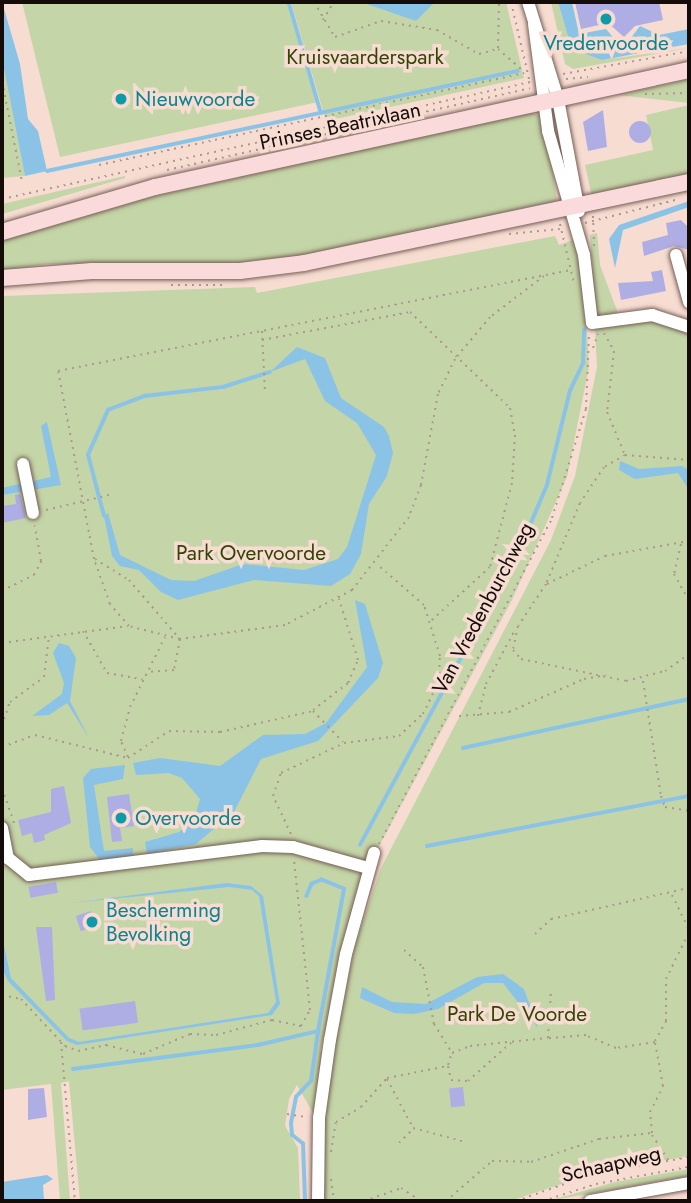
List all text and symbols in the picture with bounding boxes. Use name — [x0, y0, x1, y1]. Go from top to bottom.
marker: Vredenvoorde — [598, 11, 614, 27]
place label: Vredenvoorde — [543, 30, 669, 56]
park label: Kruisvaarderspark — [286, 44, 444, 70]
place label: Nieuwvoorde — [135, 86, 255, 112]
marker: Nieuwvoorde — [113, 91, 129, 107]
street label: Prinses Beatrixlaan — [257, 97, 423, 155]
street label: Van Vredenburchweg — [427, 518, 539, 698]
park label: Park Overvoorde — [176, 540, 326, 566]
place label: Overvoorde — [135, 805, 241, 831]
marker: Overvoorde — [113, 810, 129, 826]
place label: Bescherming Bevolking — [106, 897, 221, 947]
marker: Bescherming Bevolking — [84, 914, 100, 930]
park label: Park De Voorde — [447, 1001, 587, 1027]
street label: Schaapweg — [559, 1140, 663, 1188]

